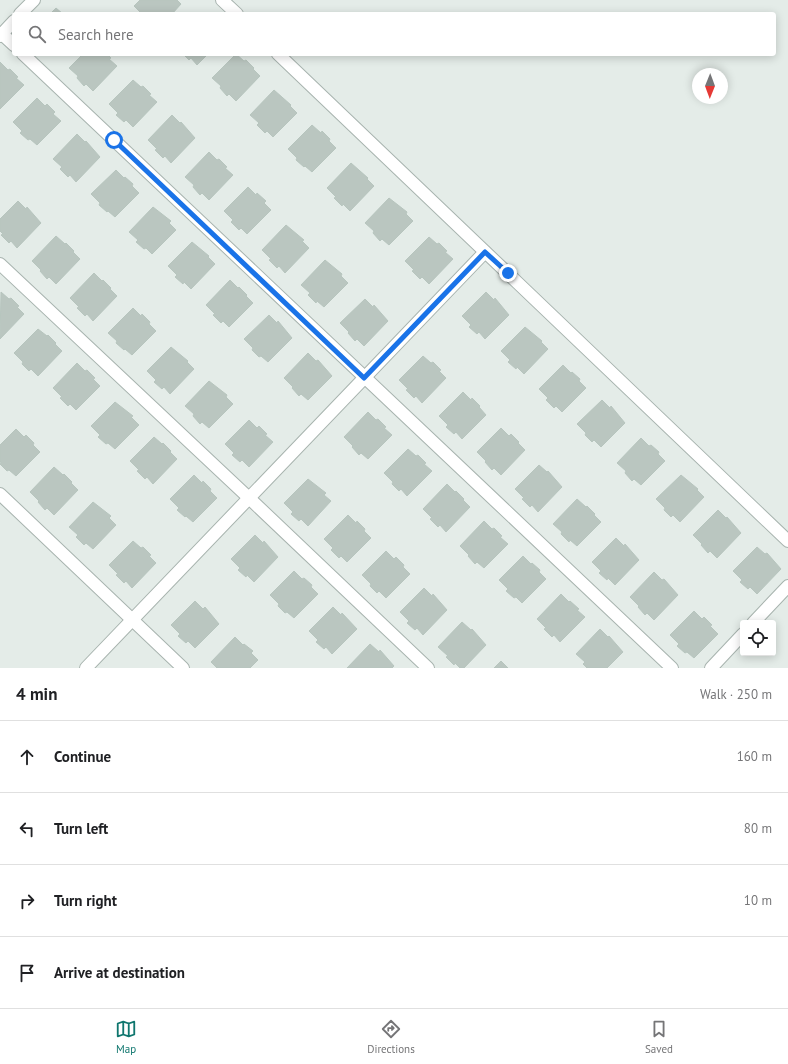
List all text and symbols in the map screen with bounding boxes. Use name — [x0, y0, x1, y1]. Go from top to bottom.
search box — [12, 12, 776, 56]
icon: search — [26, 23, 48, 45]
text: Search here — [58, 25, 134, 44]
north arrow — [692, 68, 728, 104]
route start — [105, 131, 123, 149]
route end — [499, 264, 517, 282]
map controls — [740, 620, 776, 656]
button: locate — [740, 620, 776, 656]
text: 4 min — [16, 683, 57, 705]
text: Walk · 250 m — [700, 686, 772, 703]
icon: ahead — [16, 746, 38, 768]
text: Continue — [54, 747, 111, 766]
text: 160 m — [737, 748, 772, 765]
icon: left — [16, 818, 38, 840]
text: Turn left — [54, 819, 108, 838]
text: 80 m — [744, 820, 772, 837]
icon: right — [16, 890, 38, 912]
text: Turn right — [54, 891, 117, 910]
text: 10 m — [744, 892, 772, 909]
icon: arrive — [16, 962, 38, 984]
text: Arrive at destination — [54, 963, 185, 982]
tab: Map — [115, 1018, 137, 1056]
tab: Directions — [367, 1018, 415, 1056]
tab: Saved — [645, 1018, 673, 1056]

